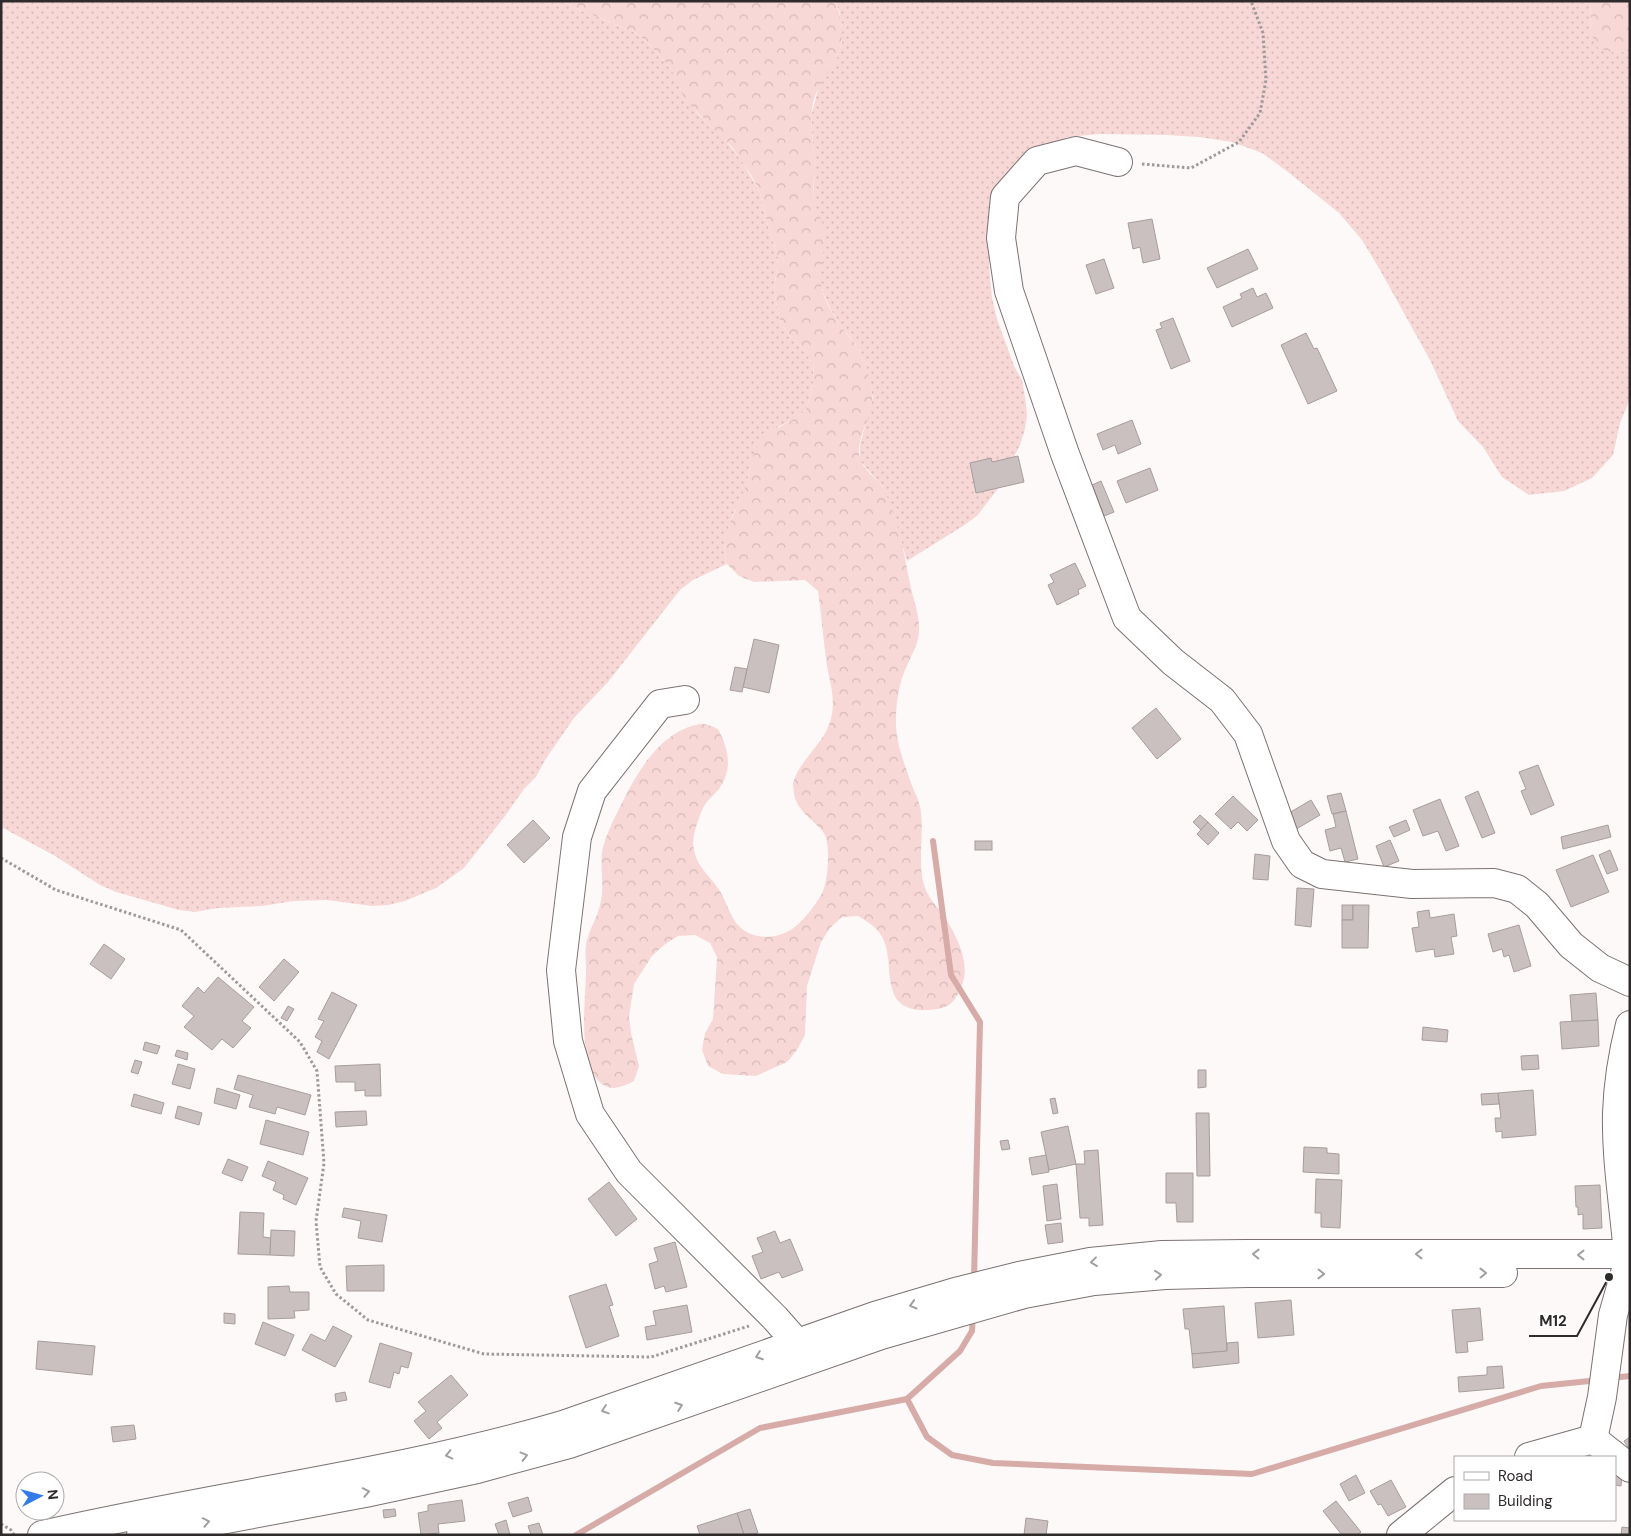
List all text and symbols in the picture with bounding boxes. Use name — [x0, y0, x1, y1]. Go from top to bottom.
one-way arrow — [1252, 1249, 1260, 1259]
one-way arrow — [1414, 1249, 1422, 1259]
one-way arrow — [1577, 1250, 1584, 1260]
one-way arrow — [1090, 1256, 1098, 1267]
one-way arrow — [1479, 1268, 1487, 1279]
one-way arrow — [1317, 1269, 1325, 1279]
one-way arrow — [1154, 1270, 1162, 1281]
one-way arrow — [909, 1299, 917, 1309]
callout: M12 — [1529, 1306, 1577, 1336]
text: M12 — [1539, 1311, 1567, 1331]
one-way arrow — [755, 1350, 763, 1360]
one-way arrow — [674, 1402, 682, 1412]
one-way arrow — [602, 1405, 610, 1415]
one-way arrow — [445, 1449, 454, 1460]
one-way arrow — [520, 1451, 529, 1462]
legend — [1454, 1456, 1616, 1521]
text: Road — [1498, 1466, 1533, 1486]
north arrow — [15, 1471, 65, 1521]
one-way arrow — [361, 1488, 370, 1498]
text: N — [43, 1489, 62, 1501]
text: Building — [1498, 1491, 1553, 1511]
one-way arrow — [202, 1517, 211, 1528]

